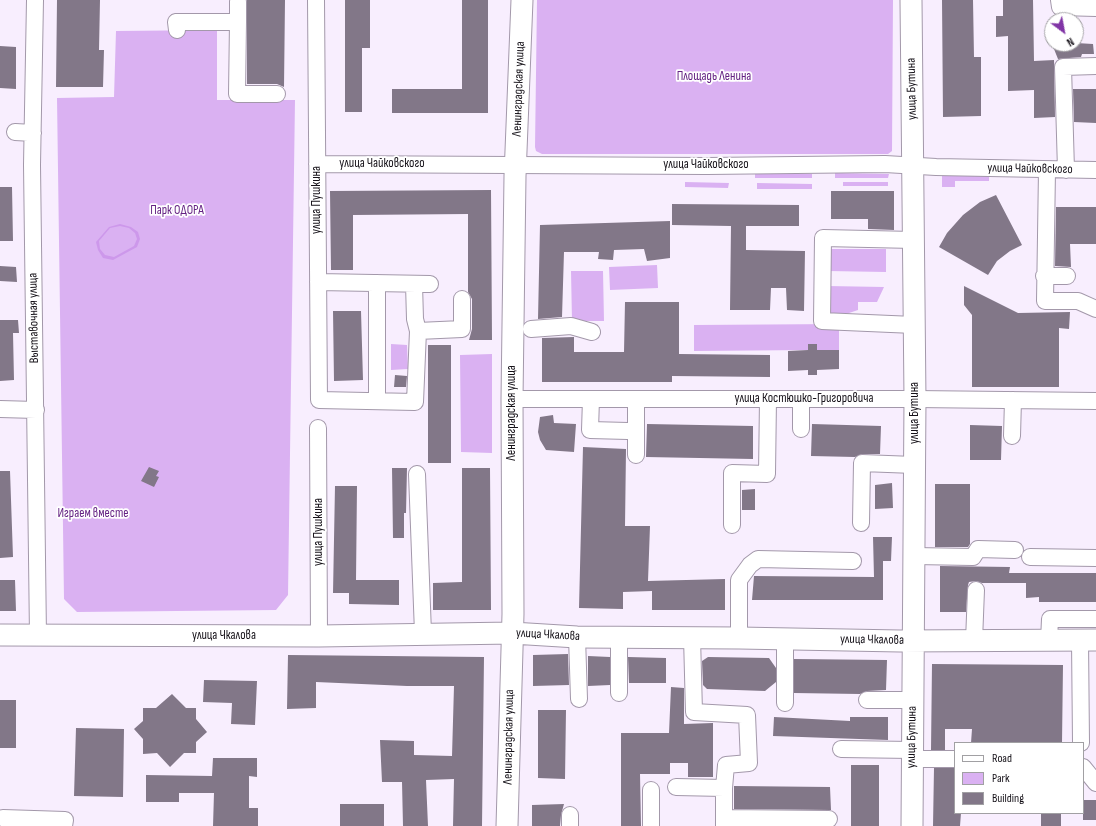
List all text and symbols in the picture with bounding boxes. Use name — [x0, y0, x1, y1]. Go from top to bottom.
north arrow — [1044, 12, 1084, 52]
text: N — [1064, 35, 1076, 49]
street label: Ленинградская улица — [510, 41, 528, 137]
street label: улица Бутина — [904, 58, 920, 120]
park label: Площадь Ленина — [677, 69, 751, 85]
street label: улица Чайковского — [339, 156, 425, 172]
street label: улица Чайковского — [663, 157, 749, 173]
street label: улица Чайковского — [987, 160, 1073, 178]
street label: улица Пушкина — [309, 166, 325, 234]
park label: Парк ОДОРА — [150, 203, 204, 219]
street label: Выставочная улица — [25, 273, 43, 363]
street label: Ленинградская улица — [504, 365, 520, 461]
street label: улица Бутина — [907, 382, 923, 444]
street label: улица Костюшко-Григоровича — [734, 391, 874, 407]
street label: улица Пушкина — [311, 498, 327, 566]
park label: Играем вместе — [57, 506, 129, 522]
street label: улица Чкалова — [516, 626, 580, 644]
street label: улица Чкалова — [192, 628, 256, 644]
street label: улица Чкалова — [840, 632, 904, 648]
street label: Ленинградская улица — [500, 689, 518, 785]
street label: улица Бутина — [904, 706, 920, 768]
legend — [954, 742, 1084, 814]
text: Road — [992, 751, 1012, 766]
text: Park — [992, 771, 1010, 786]
text: Building — [992, 791, 1024, 806]

